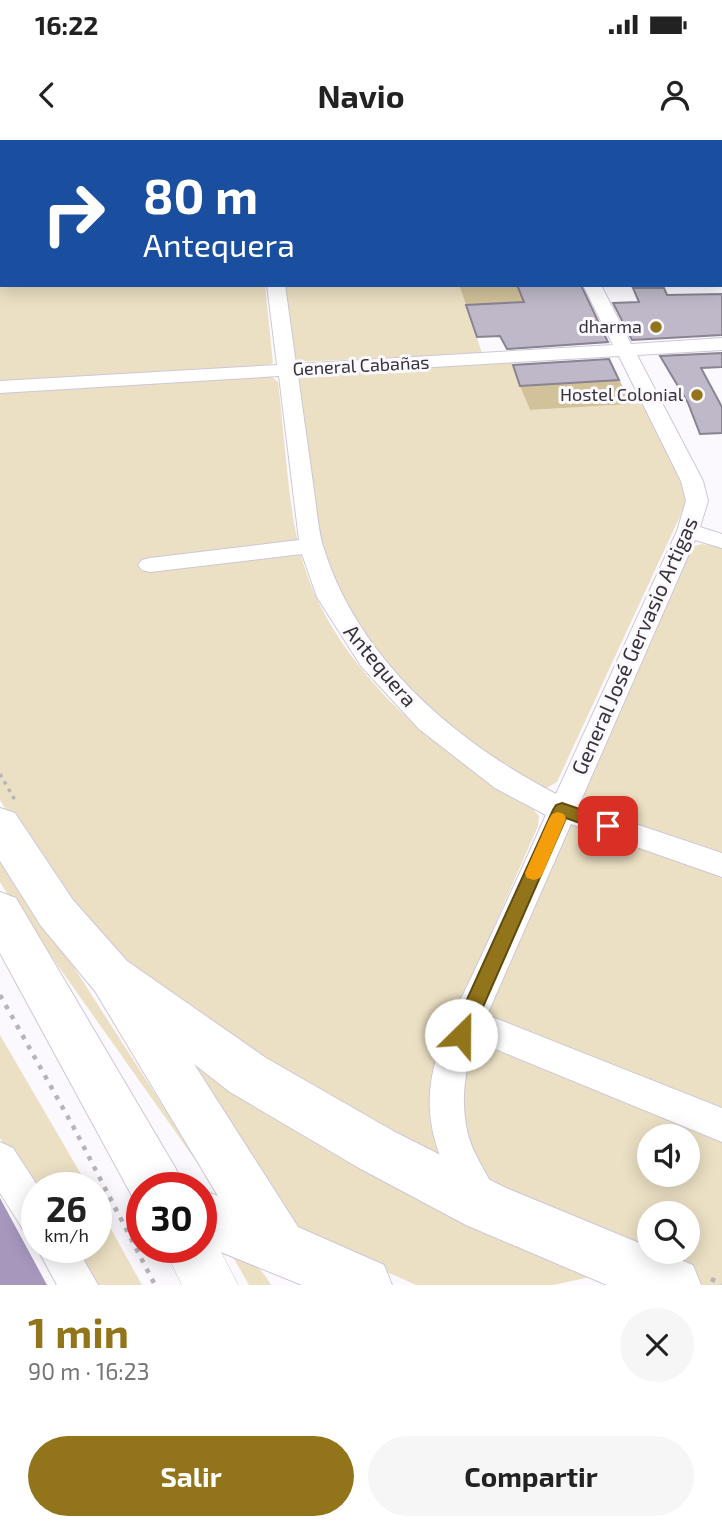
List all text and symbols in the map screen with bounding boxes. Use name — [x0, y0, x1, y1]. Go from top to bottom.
text: 16:22 — [35, 9, 98, 40]
icon: back — [28, 76, 66, 114]
text: Navio — [317, 76, 405, 114]
icon: person — [656, 76, 694, 114]
text: 80 m — [143, 165, 258, 224]
icon: right — [28, 168, 119, 259]
text: Antequera — [143, 225, 295, 263]
place label: dharma — [578, 315, 642, 337]
marker: dharma — [648, 319, 664, 335]
street label: General Cabañas — [292, 350, 430, 380]
place label: Hostel Colonial — [560, 383, 684, 405]
marker: Hostel Colonial — [689, 387, 705, 403]
street label: General José Gervasio Artigas — [565, 513, 702, 778]
street label: Antequera — [340, 619, 423, 711]
pin — [578, 796, 638, 856]
icon: arrive — [589, 807, 627, 845]
position arrow — [424, 998, 498, 1072]
map controls — [637, 1124, 700, 1264]
button: sound — [637, 1124, 700, 1187]
speed limit sign: 30 — [126, 1172, 217, 1263]
text: 26 — [46, 1187, 87, 1229]
button: search — [637, 1201, 700, 1264]
text: km/h — [44, 1224, 89, 1246]
text: 1 min — [28, 1306, 129, 1356]
button: close — [620, 1308, 694, 1382]
text: 90 m · 16:23 — [28, 1357, 149, 1385]
button: Salir — [28, 1436, 354, 1516]
button: Compartir — [368, 1436, 694, 1516]

